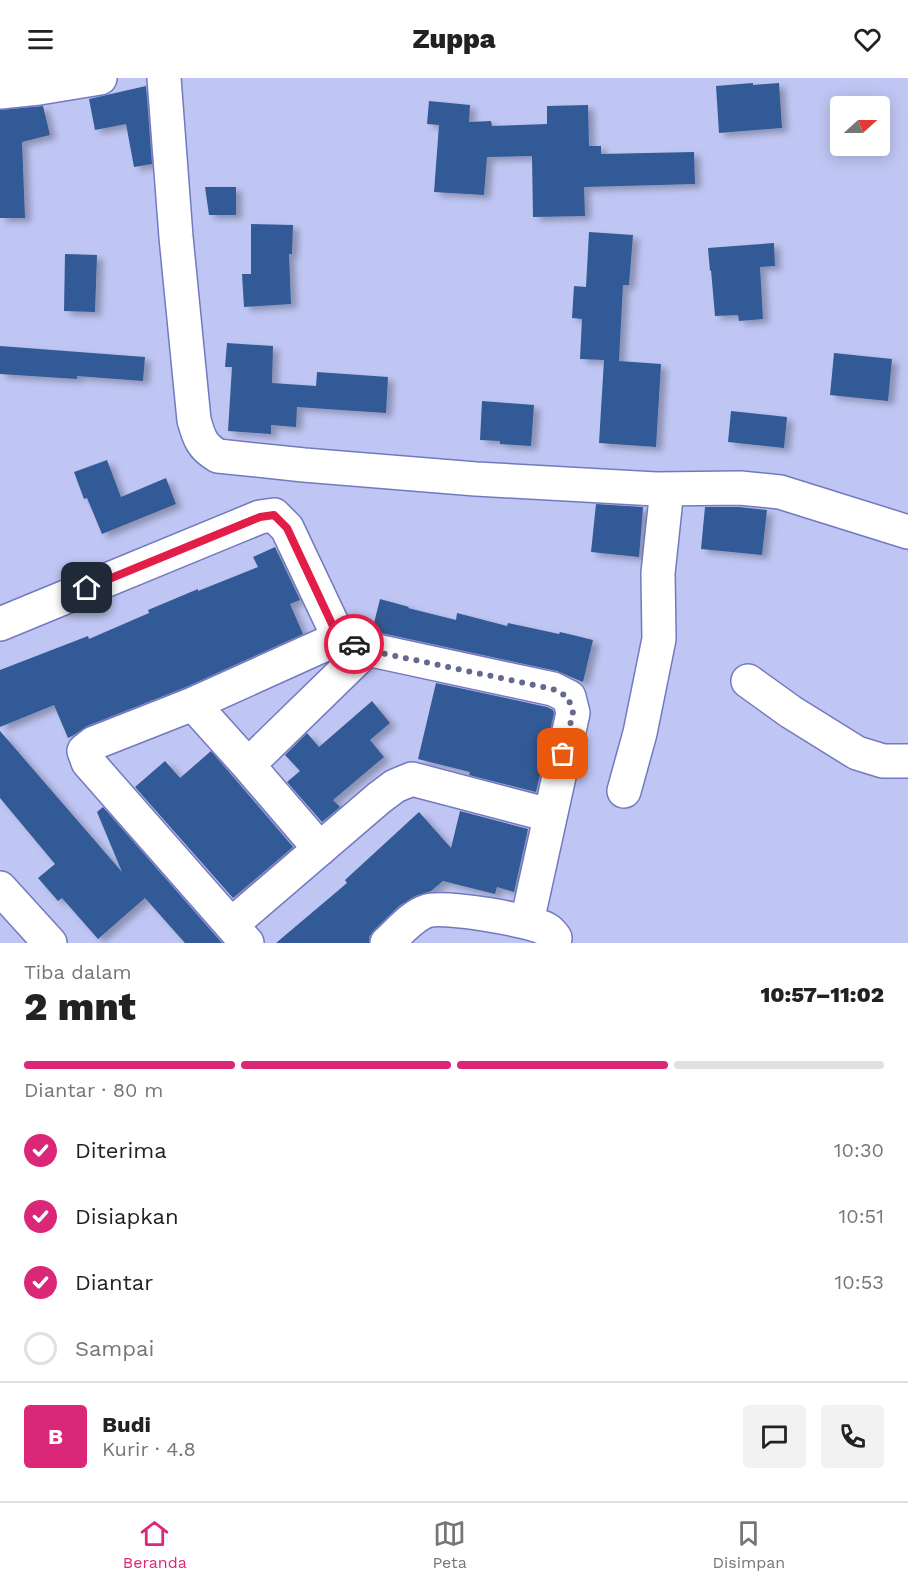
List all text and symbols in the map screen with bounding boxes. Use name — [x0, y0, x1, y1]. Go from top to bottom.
icon: menu — [24, 23, 57, 56]
text: Zuppa — [412, 23, 496, 55]
icon: heart — [851, 23, 884, 56]
north arrow — [830, 96, 890, 156]
map controls — [830, 96, 890, 156]
pin — [61, 562, 112, 613]
icon: home — [70, 571, 103, 604]
courier — [324, 614, 384, 674]
icon: car — [338, 628, 371, 661]
pin — [537, 728, 588, 779]
icon: bag — [546, 737, 579, 770]
text: Tiba dalam — [24, 960, 132, 984]
text: 10:57–11:02 — [760, 982, 884, 1007]
text: 2 mnt — [24, 984, 136, 1029]
text: Diantar · 80 m — [24, 1078, 163, 1102]
icon: check — [24, 1134, 57, 1167]
text: Diterima — [75, 1138, 167, 1163]
text: 10:30 — [834, 1138, 884, 1162]
icon: check — [24, 1200, 57, 1233]
text: Disiapkan — [75, 1204, 179, 1229]
text: 10:51 — [838, 1204, 884, 1228]
icon: check — [24, 1266, 57, 1299]
text: Diantar — [75, 1270, 153, 1295]
text: 10:53 — [835, 1270, 884, 1294]
text: Sampai — [75, 1336, 154, 1361]
button: chat — [743, 1405, 806, 1468]
button: phone — [821, 1405, 884, 1468]
text: Budi — [102, 1412, 151, 1437]
text: B — [48, 1424, 63, 1449]
text: Kurir · 4.8 — [102, 1437, 196, 1461]
tab: Beranda — [123, 1517, 187, 1572]
tab: Peta — [433, 1517, 467, 1572]
tab: Disimpan — [713, 1517, 785, 1572]

